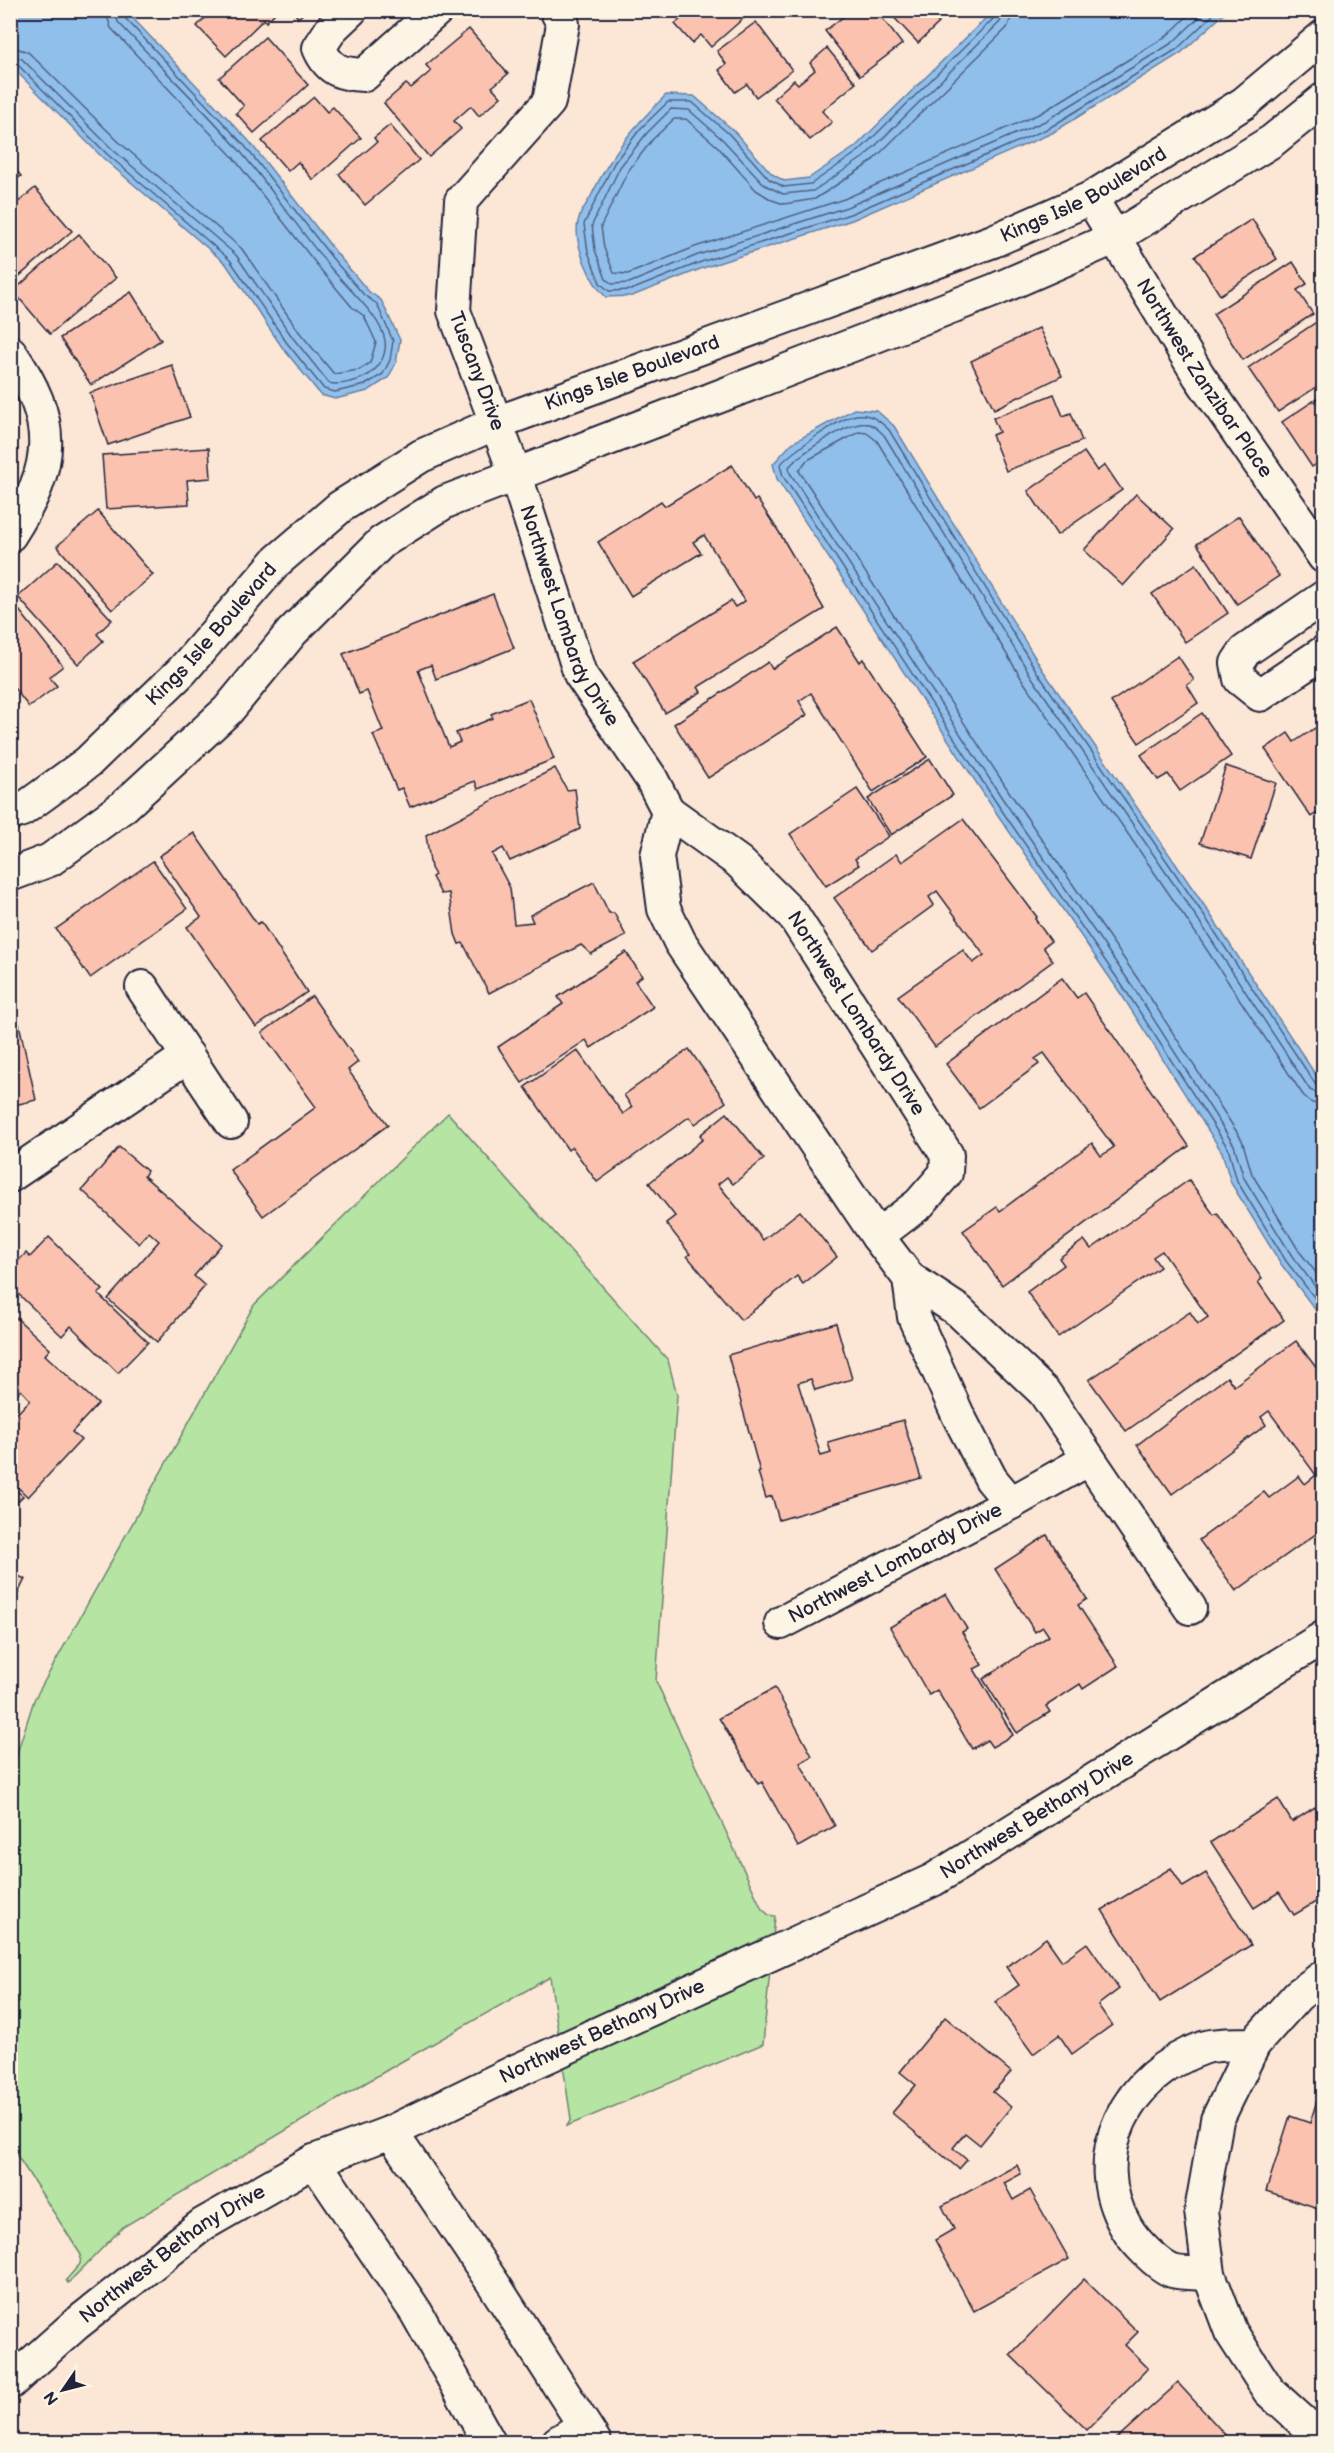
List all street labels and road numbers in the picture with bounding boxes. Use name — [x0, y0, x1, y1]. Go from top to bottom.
street label: Kings Isle Boulevard — [997, 142, 1171, 248]
street label: Northwest Zanzibar Place — [1131, 274, 1278, 483]
street label: Tuscany Drive — [443, 309, 510, 434]
street label: Kings Isle Boulevard — [541, 330, 723, 416]
street label: Northwest Lombardy Drive — [514, 502, 624, 731]
street label: Kings Isle Boulevard — [141, 558, 282, 711]
street label: Northwest Lombardy Drive — [782, 907, 930, 1120]
street label: Northwest Lombardy Drive — [784, 1498, 1006, 1629]
street label: Northwest Bethany Drive — [936, 1746, 1138, 1885]
street label: Northwest Bethany Drive — [496, 1974, 709, 2089]
street label: Northwest Bethany Drive — [75, 2179, 270, 2329]

